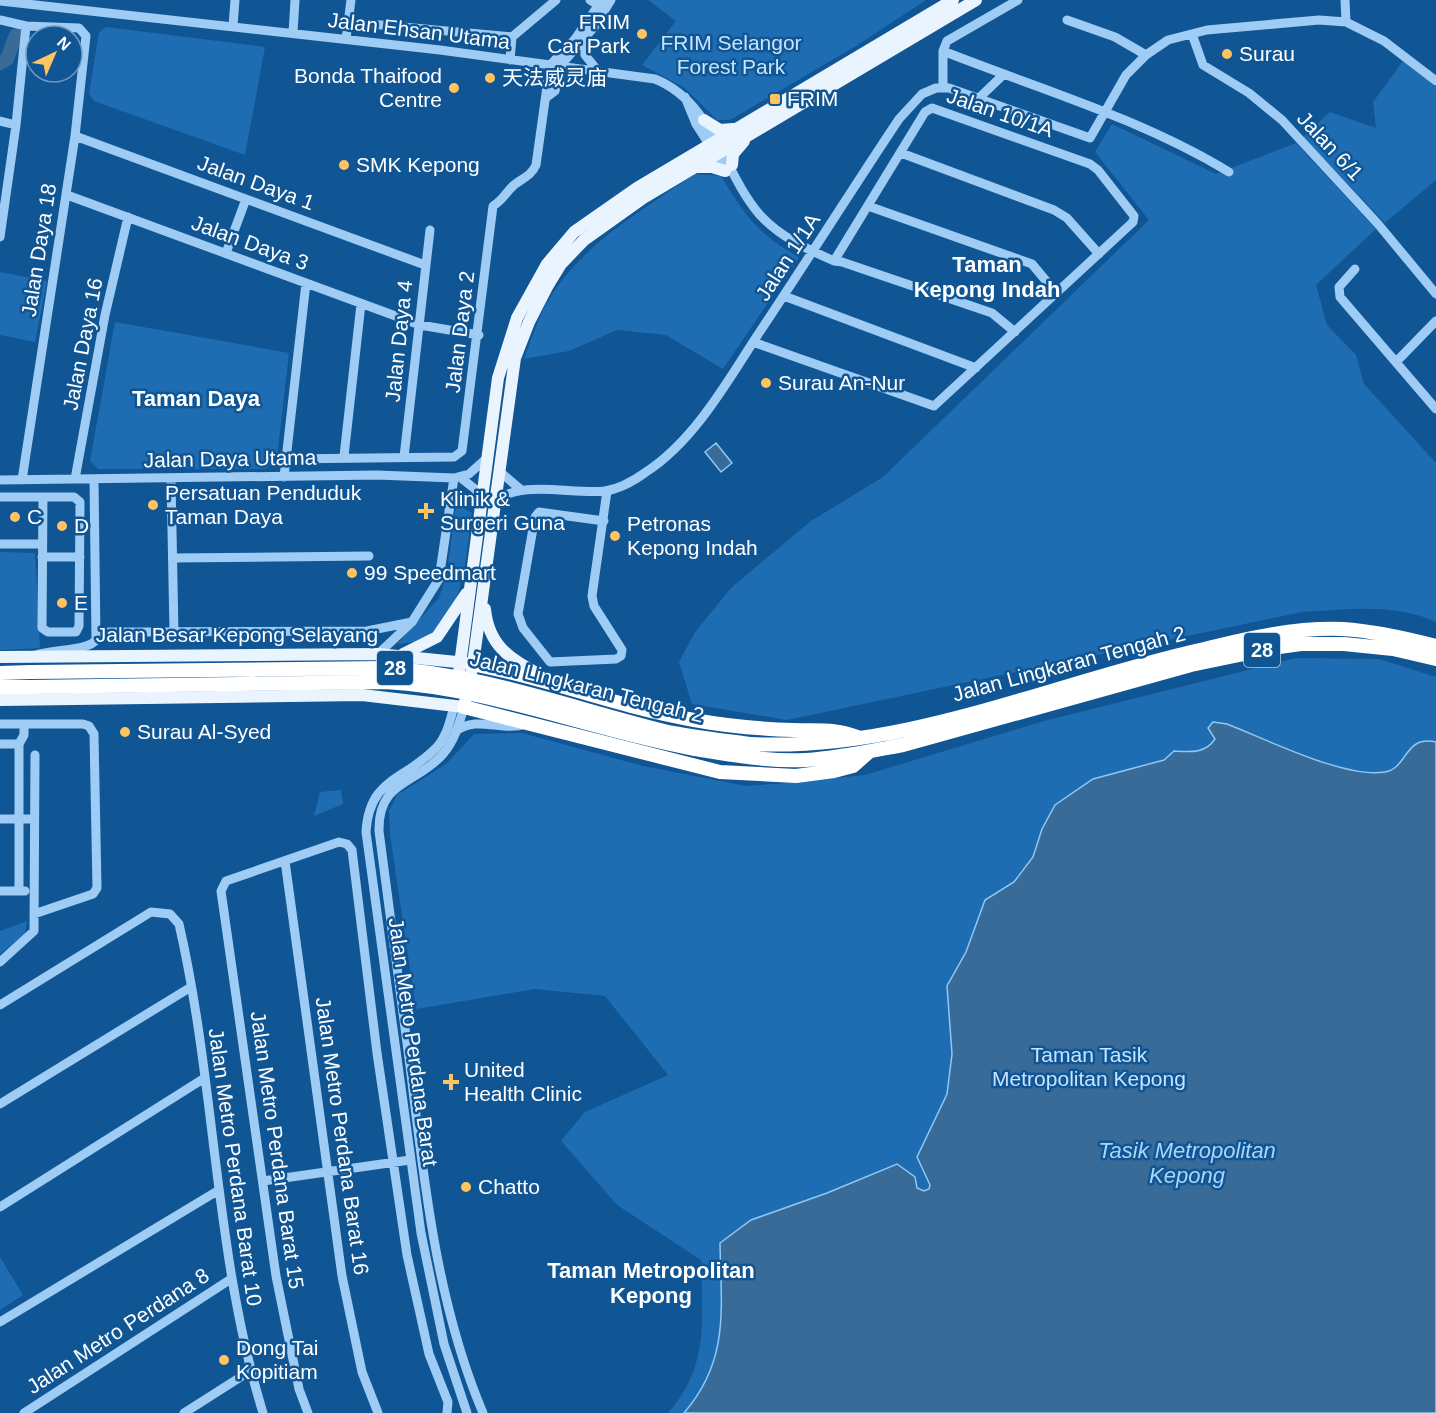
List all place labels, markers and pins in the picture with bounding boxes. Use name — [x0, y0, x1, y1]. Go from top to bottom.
place label: FRIM Car Park — [547, 10, 630, 57]
marker: FRIM Car Park — [635, 27, 649, 41]
place label: Surau — [1239, 42, 1295, 65]
marker: Surau — [1220, 47, 1234, 61]
place label: Bonda Thaifood Centre — [294, 64, 442, 111]
place label: 天法威灵庙 — [502, 66, 607, 89]
marker: 天法威灵庙 — [483, 71, 497, 85]
marker: Bonda Thaifood Centre — [447, 81, 461, 95]
place label: FRIM — [787, 87, 838, 110]
marker: FRIM — [768, 92, 782, 106]
place label: SMK Kepong — [356, 153, 480, 176]
marker: SMK Kepong — [337, 158, 351, 172]
place label: Surau An-Nur — [778, 371, 905, 394]
marker: Surau An-Nur — [759, 376, 773, 390]
place label: Persatuan Penduduk Taman Daya — [165, 481, 362, 528]
place label: Klinik & Surgeri Guna — [440, 487, 565, 534]
marker: Persatuan Penduduk Taman Daya — [146, 498, 160, 512]
marker: Klinik & Surgeri Guna — [417, 502, 435, 520]
place label: C — [27, 505, 42, 528]
marker: C — [8, 510, 22, 524]
place label: Petronas Kepong Indah — [627, 512, 758, 559]
place label: D — [74, 514, 89, 537]
marker: D — [55, 519, 69, 533]
marker: Petronas Kepong Indah — [608, 529, 622, 543]
place label: 99 Speedmart — [364, 561, 496, 584]
marker: 99 Speedmart — [345, 566, 359, 580]
place label: E — [74, 591, 88, 614]
marker: E — [55, 596, 69, 610]
place label: Surau Al-Syed — [137, 720, 271, 743]
marker: Surau Al-Syed — [118, 725, 132, 739]
place label: United Health Clinic — [464, 1058, 582, 1105]
marker: United Health Clinic — [442, 1073, 460, 1091]
place label: Chatto — [478, 1175, 540, 1198]
marker: Chatto — [459, 1180, 473, 1194]
place label: Dong Tai Kopitiam — [236, 1336, 319, 1383]
marker: Dong Tai Kopitiam — [217, 1353, 231, 1367]

